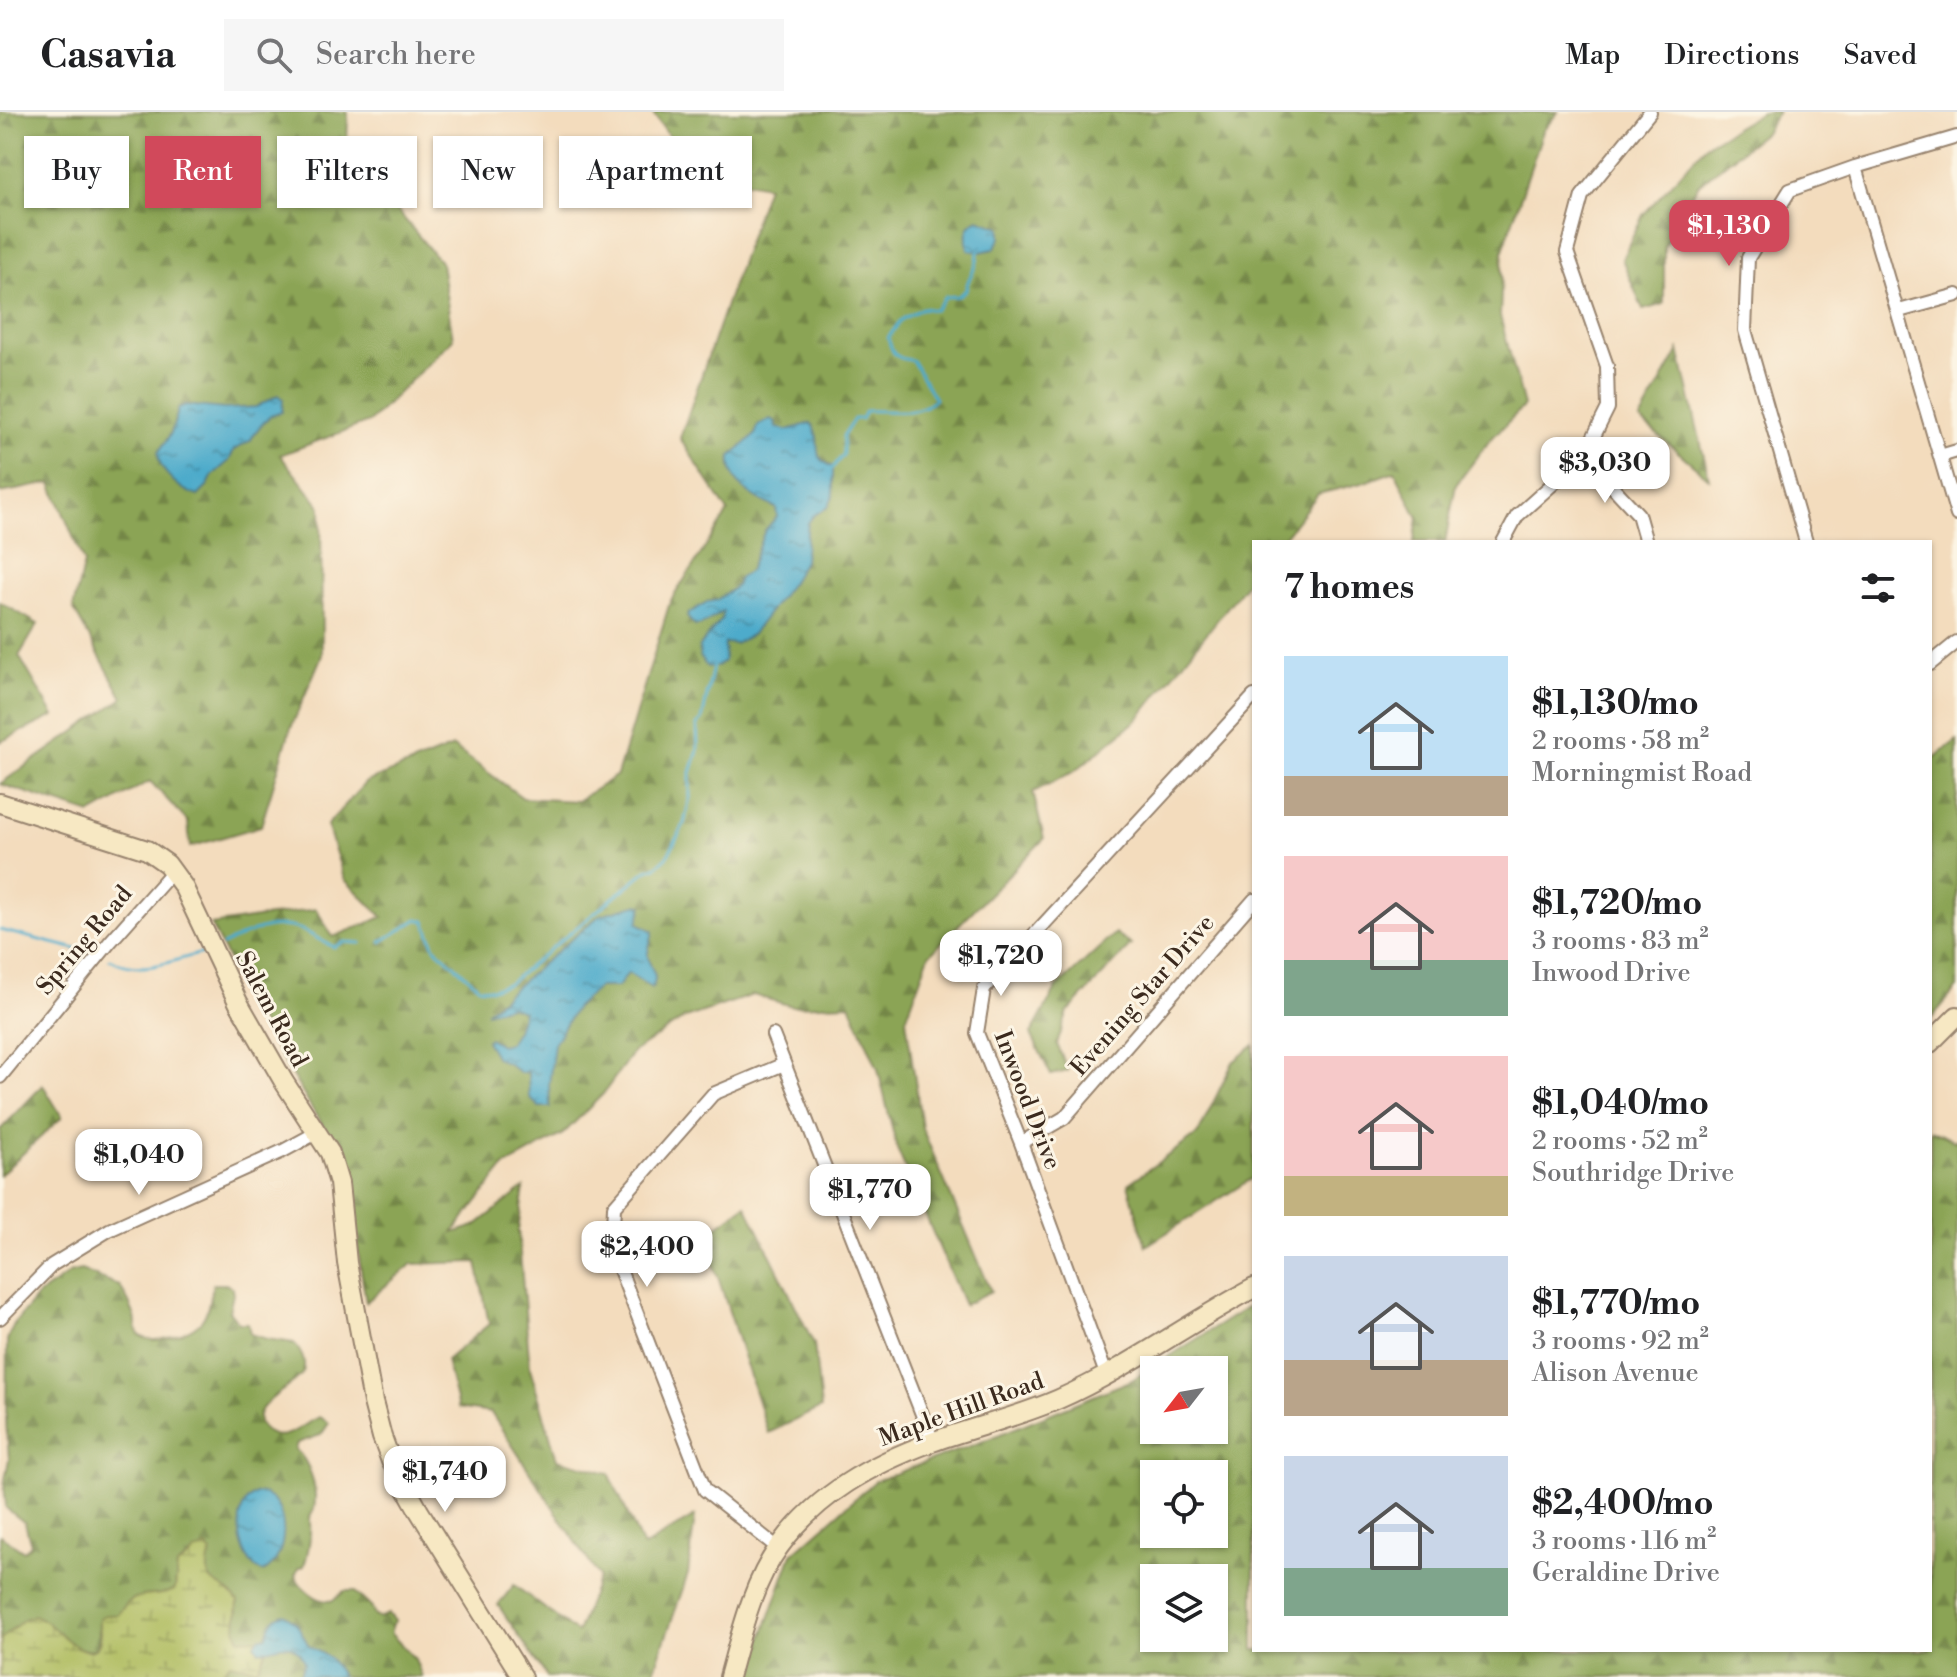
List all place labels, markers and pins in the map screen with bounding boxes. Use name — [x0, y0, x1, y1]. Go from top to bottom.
pin: $1,130 — [1664, 200, 1794, 268]
pin: $3,030 — [1540, 437, 1670, 505]
pin: $1,720 — [936, 930, 1066, 998]
pin: $1,040 — [74, 1129, 204, 1197]
pin: $1,770 — [805, 1164, 935, 1232]
pin: $2,400 — [582, 1221, 712, 1289]
pin: $1,740 — [380, 1446, 510, 1514]

